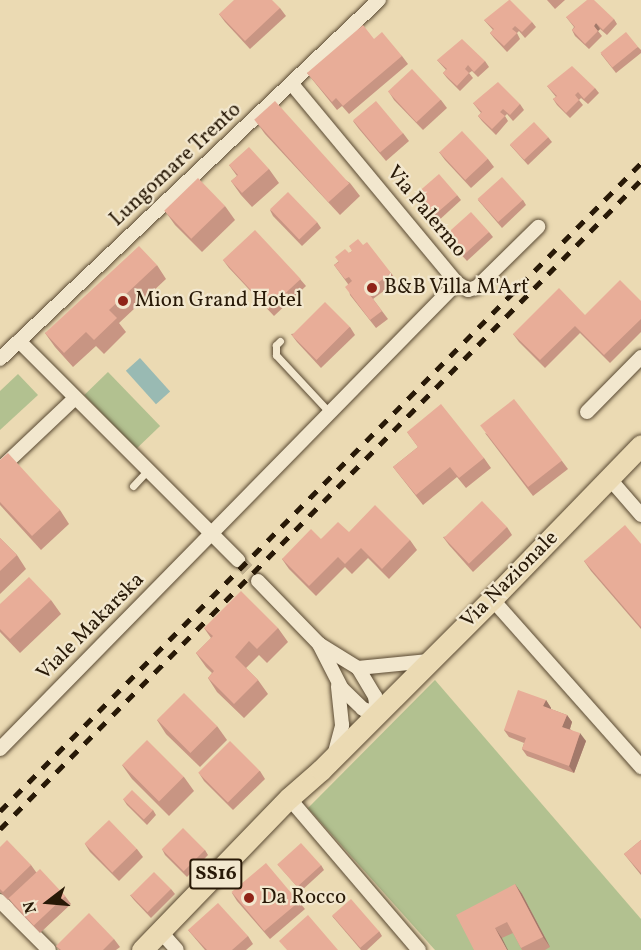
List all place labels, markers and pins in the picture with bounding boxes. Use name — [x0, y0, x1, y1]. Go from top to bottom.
place label: B&B Villa M'Art — [384, 275, 529, 301]
marker: B&B Villa M'Art — [365, 281, 379, 295]
place label: Mion Grand Hotel — [135, 288, 302, 314]
marker: Mion Grand Hotel — [116, 294, 130, 308]
place label: Da Rocco — [261, 885, 346, 911]
marker: Da Rocco — [242, 891, 256, 905]

